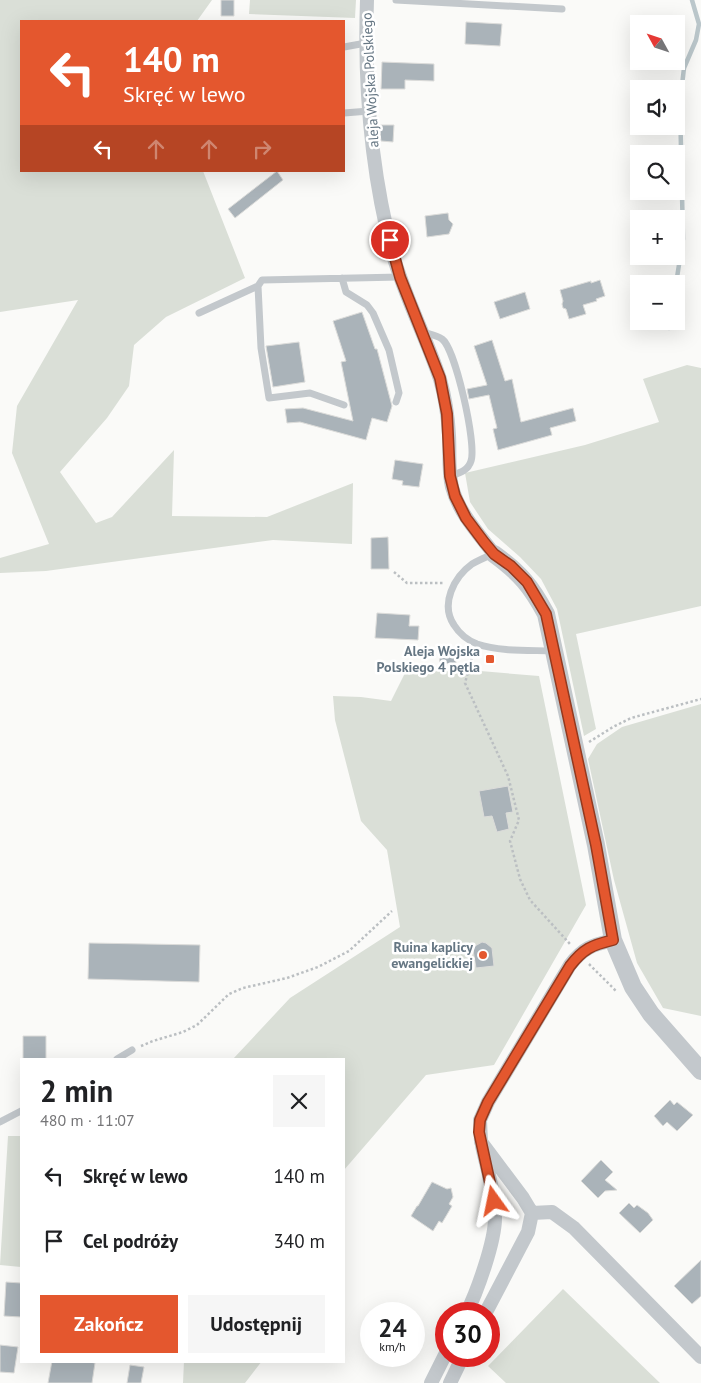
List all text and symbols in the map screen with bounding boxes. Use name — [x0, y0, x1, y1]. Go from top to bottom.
street label: aleja Wojska Polskiego — [357, 12, 383, 148]
north arrow — [630, 15, 685, 70]
map controls — [630, 15, 685, 330]
text: 140 m — [123, 36, 220, 82]
icon: left — [40, 40, 105, 105]
text: Skręć w lewo — [123, 80, 246, 108]
button: sound — [630, 80, 685, 135]
icon: left — [89, 135, 117, 163]
icon: ahead — [142, 135, 170, 163]
icon: ahead — [195, 135, 223, 163]
icon: right — [248, 135, 276, 163]
button: search — [630, 145, 685, 200]
button: + — [630, 210, 685, 265]
pin — [369, 219, 411, 261]
icon: arrive — [376, 226, 404, 254]
button: − — [630, 275, 685, 330]
place label: Aleja Wojska Polskiego 4 pętla — [377, 642, 480, 676]
marker: Aleja Wojska Polskiego 4 pętla — [484, 653, 496, 665]
place label: Ruina kaplicy ewangelickiej — [391, 938, 473, 972]
marker: Ruina kaplicy ewangelickiej — [477, 949, 489, 961]
text: 2 min — [40, 1071, 113, 1110]
button: close — [273, 1075, 325, 1127]
text: 480 m · 11:07 — [40, 1110, 135, 1130]
icon: left — [40, 1162, 68, 1190]
text: Skręć w lewo — [83, 1164, 188, 1188]
text: 140 m — [273, 1164, 325, 1188]
position arrow — [467, 1174, 519, 1226]
icon: arrive — [40, 1227, 68, 1255]
text: Cel podróży — [83, 1229, 178, 1253]
text: 340 m — [273, 1229, 325, 1253]
button: Zakończ — [40, 1295, 178, 1353]
button: Udostępnij — [188, 1295, 325, 1353]
speed limit sign: 30 — [435, 1302, 500, 1367]
text: 24 — [378, 1312, 407, 1344]
text: km/h — [379, 1339, 406, 1354]

